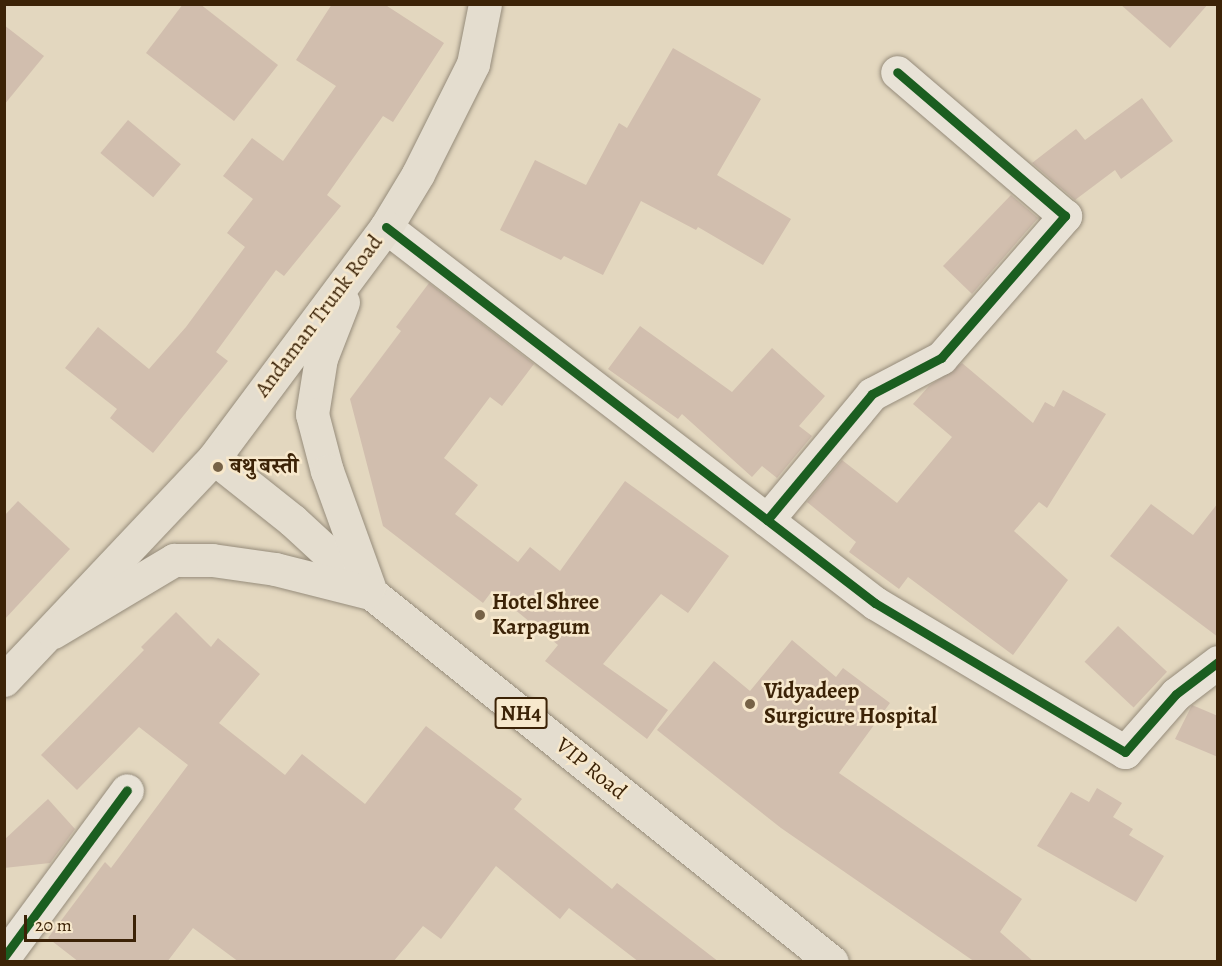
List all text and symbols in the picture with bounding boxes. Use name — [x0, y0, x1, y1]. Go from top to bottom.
street label: Andaman Trunk Road — [249, 230, 389, 402]
place label: बथु बस्ती — [230, 454, 298, 480]
marker: बथु बस्ती — [211, 460, 225, 474]
place label: Hotel Shree Karpagum — [492, 589, 599, 640]
marker: Hotel Shree Karpagum — [473, 608, 487, 622]
place label: Vidyadeep Surgicure Hospital — [764, 678, 937, 730]
road number: NH4 — [494, 695, 548, 731]
marker: Vidyadeep Surgicure Hospital — [741, 695, 759, 713]
street label: VIP Road — [550, 732, 632, 806]
scale bar — [27, 903, 140, 941]
text: 20 m — [35, 913, 72, 937]

